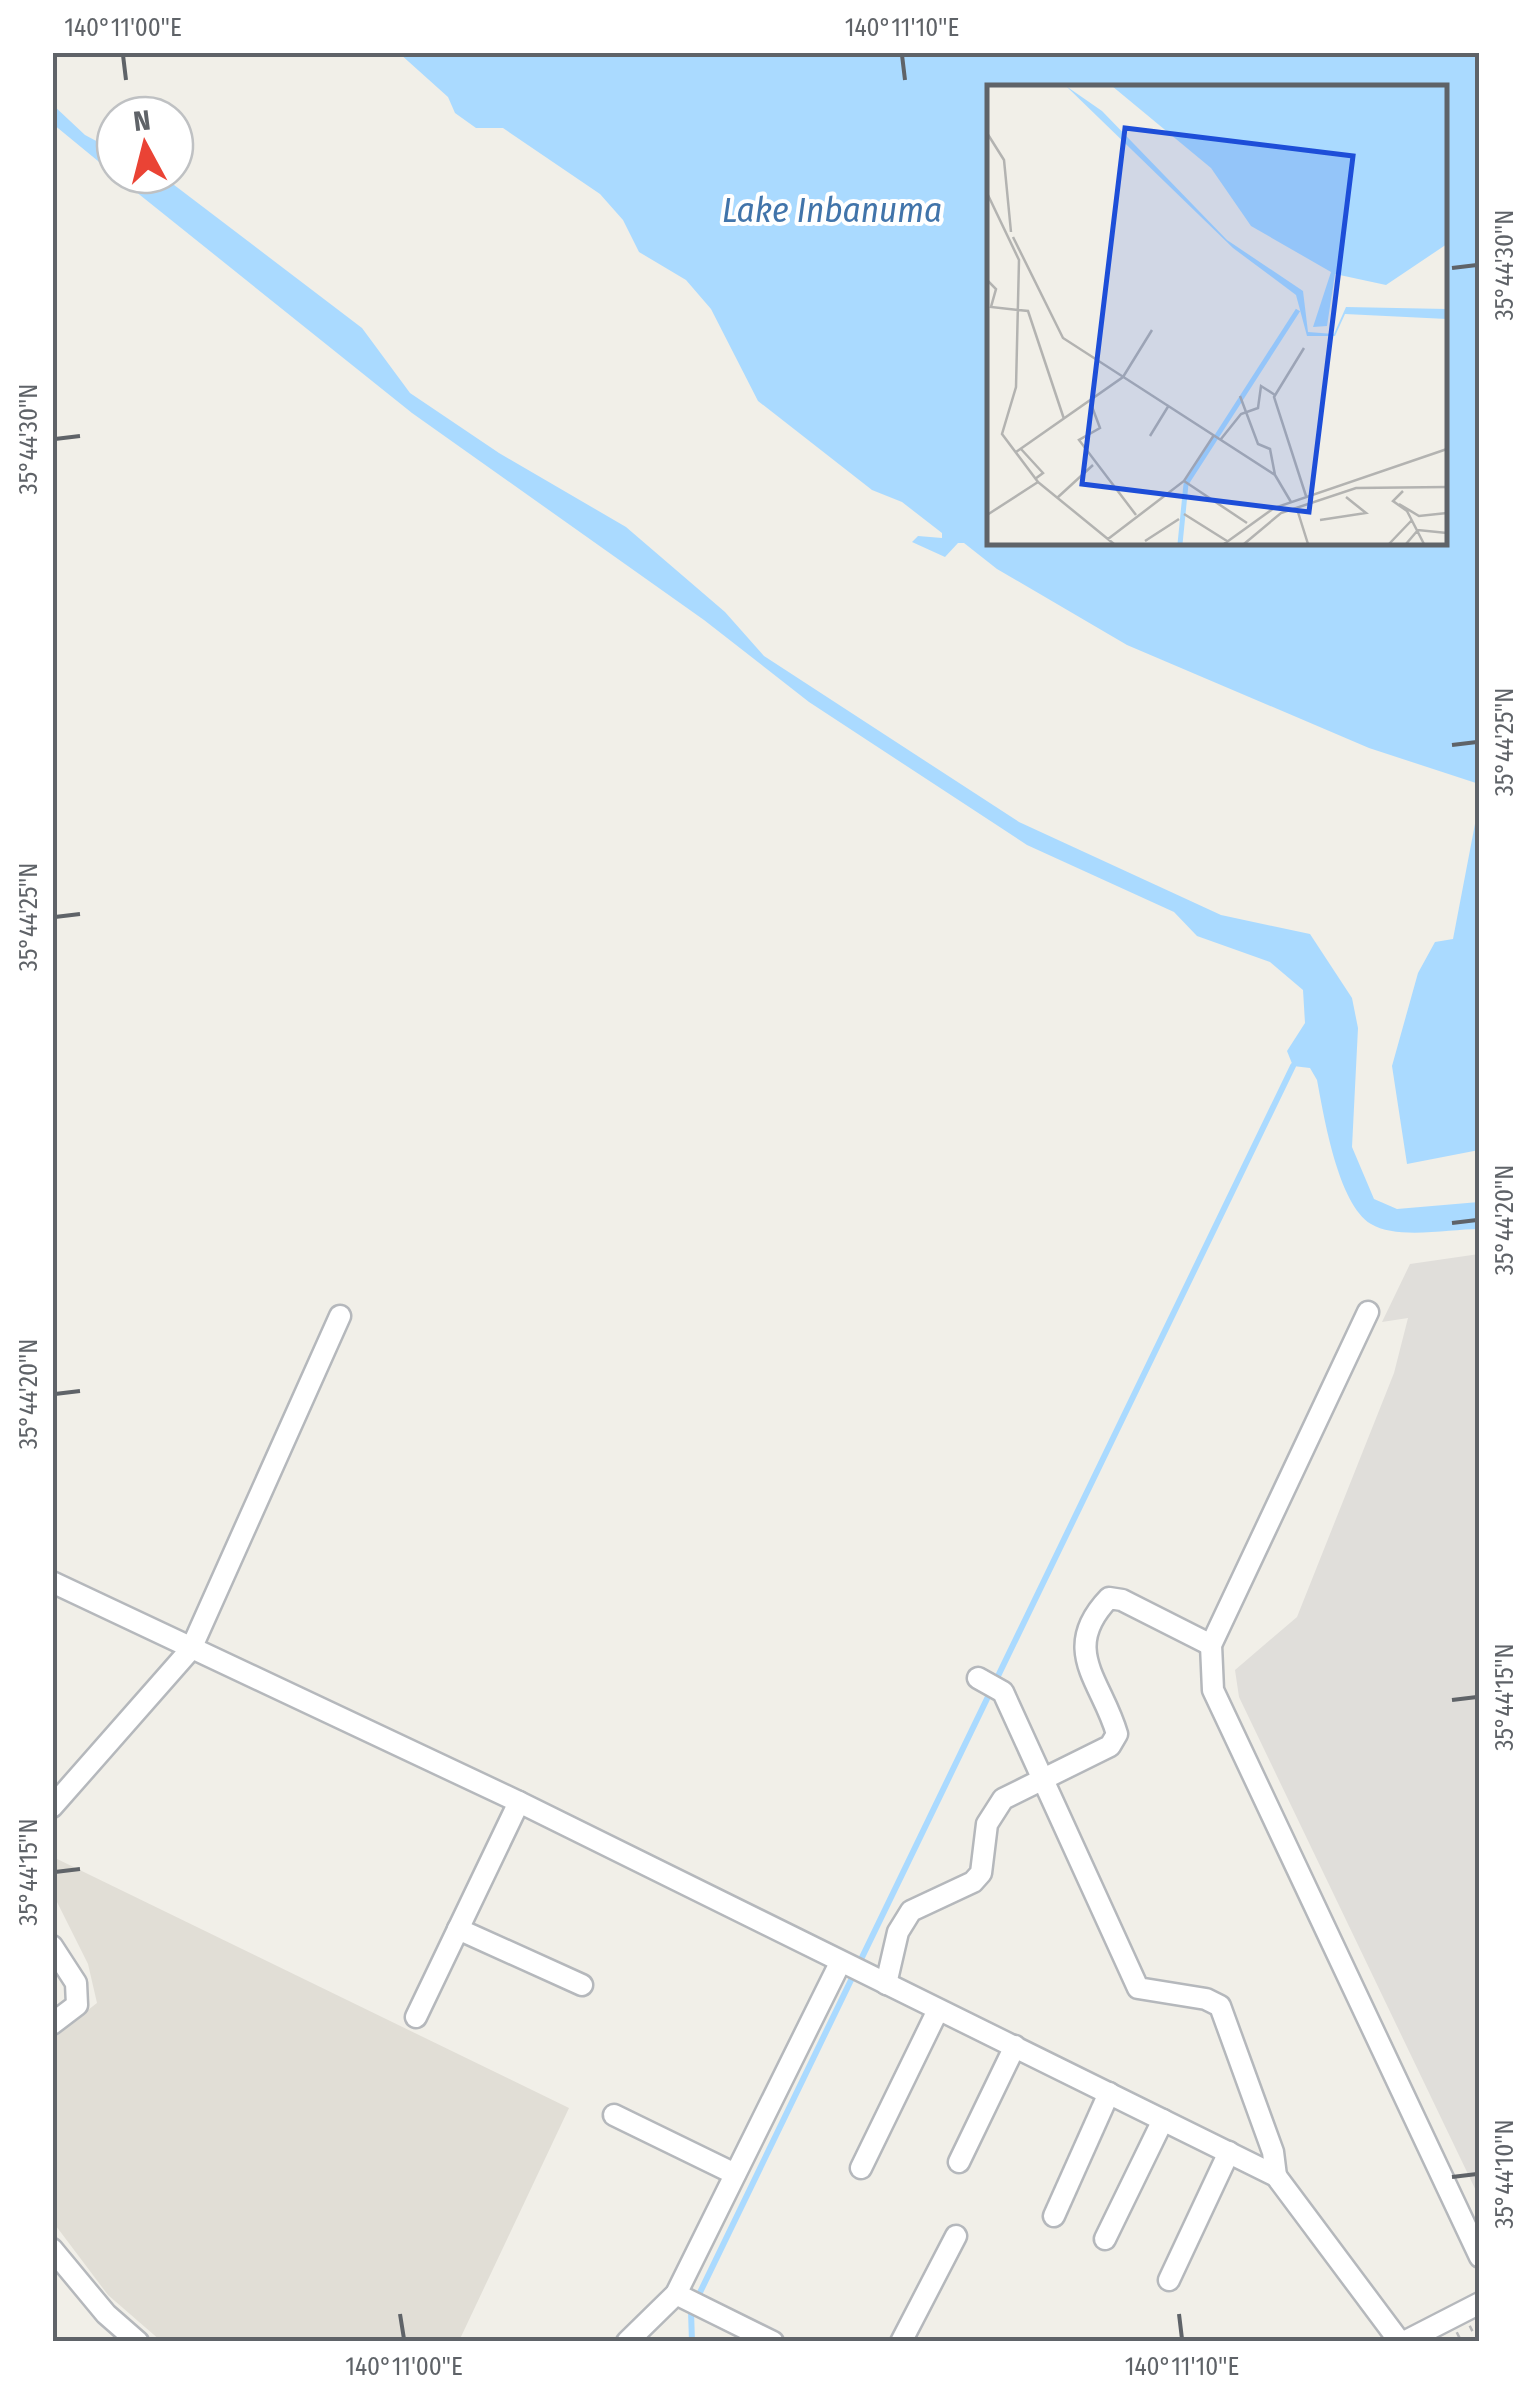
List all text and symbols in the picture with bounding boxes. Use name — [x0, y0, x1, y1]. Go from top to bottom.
text: 140°11'00"E — [64, 13, 182, 43]
text: 140°11'10"E — [845, 13, 959, 43]
inset map — [987, 85, 1447, 545]
north arrow — [95, 95, 195, 195]
text: N — [132, 103, 152, 138]
water label: Lake Inbanuma — [722, 189, 942, 231]
text: 35°44'30"N — [1490, 210, 1520, 320]
text: 35°44'30"N — [14, 384, 44, 494]
text: 35°44'25"N — [1490, 688, 1520, 796]
text: 35°44'25"N — [14, 863, 44, 971]
text: 35°44'20"N — [1490, 1165, 1520, 1275]
text: 35°44'20"N — [14, 1339, 44, 1449]
text: 35°44'15"N — [1490, 1643, 1520, 1751]
text: 35°44'15"N — [14, 1818, 44, 1926]
text: 35°44'10"N — [1490, 2119, 1520, 2229]
text: 140°11'00"E — [345, 2352, 463, 2382]
text: 140°11'10"E — [1125, 2352, 1239, 2382]

